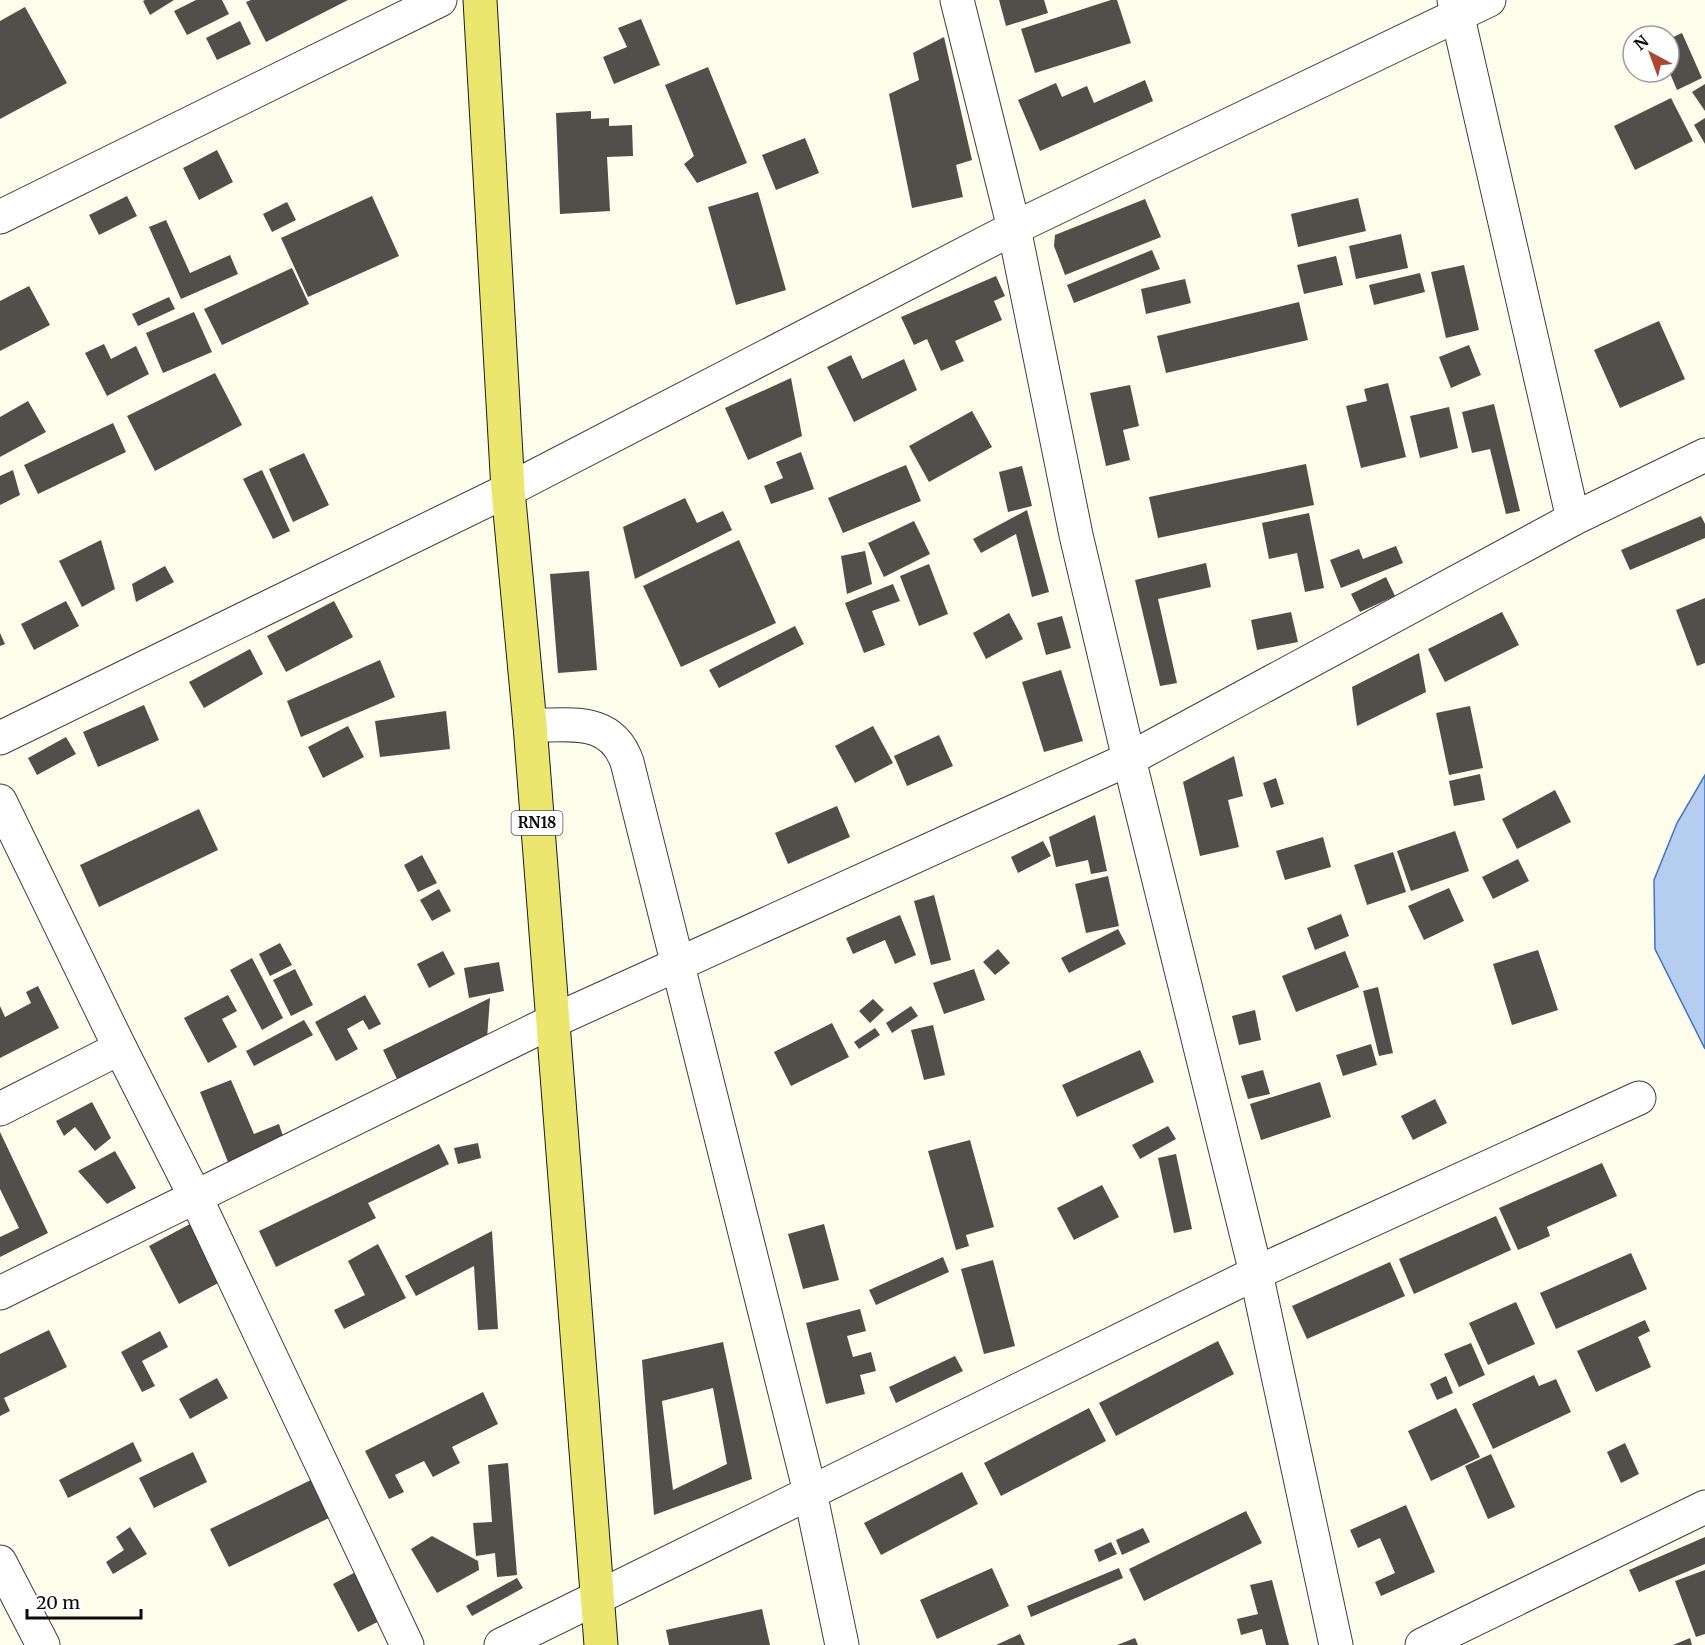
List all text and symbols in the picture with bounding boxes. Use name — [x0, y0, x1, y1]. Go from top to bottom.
north arrow — [1621, 24, 1681, 84]
text: N — [1630, 31, 1653, 54]
road number: RN18 — [512, 811, 562, 835]
scale bar — [27, 1582, 141, 1620]
text: 20 m — [36, 1591, 80, 1614]

